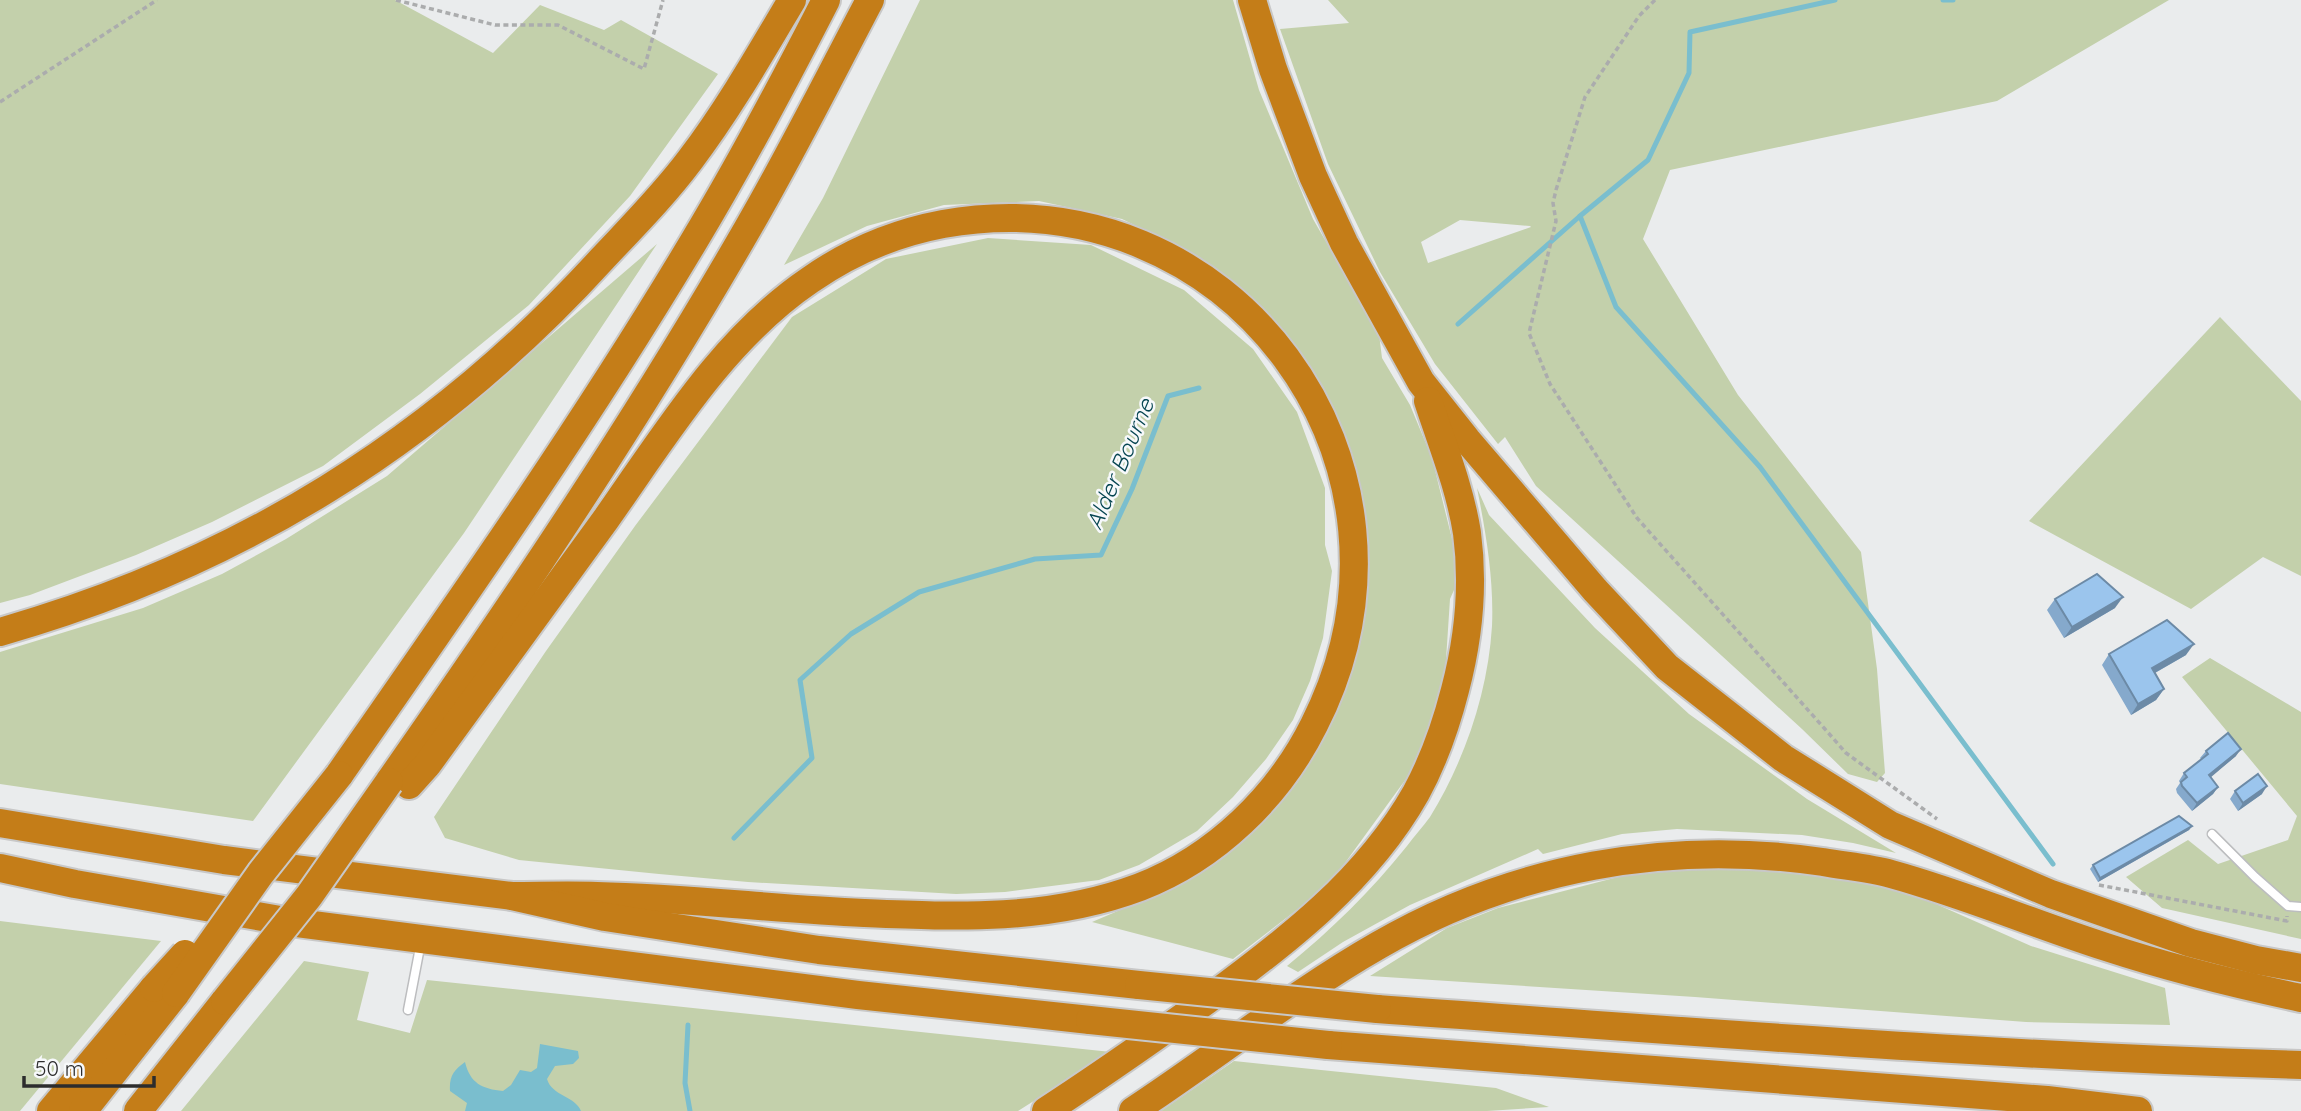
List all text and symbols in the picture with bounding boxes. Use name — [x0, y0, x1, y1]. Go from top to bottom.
water label: Alder Bourne — [1079, 393, 1160, 533]
scale bar — [24, 1044, 154, 1088]
text: 50 m — [35, 1055, 84, 1081]

